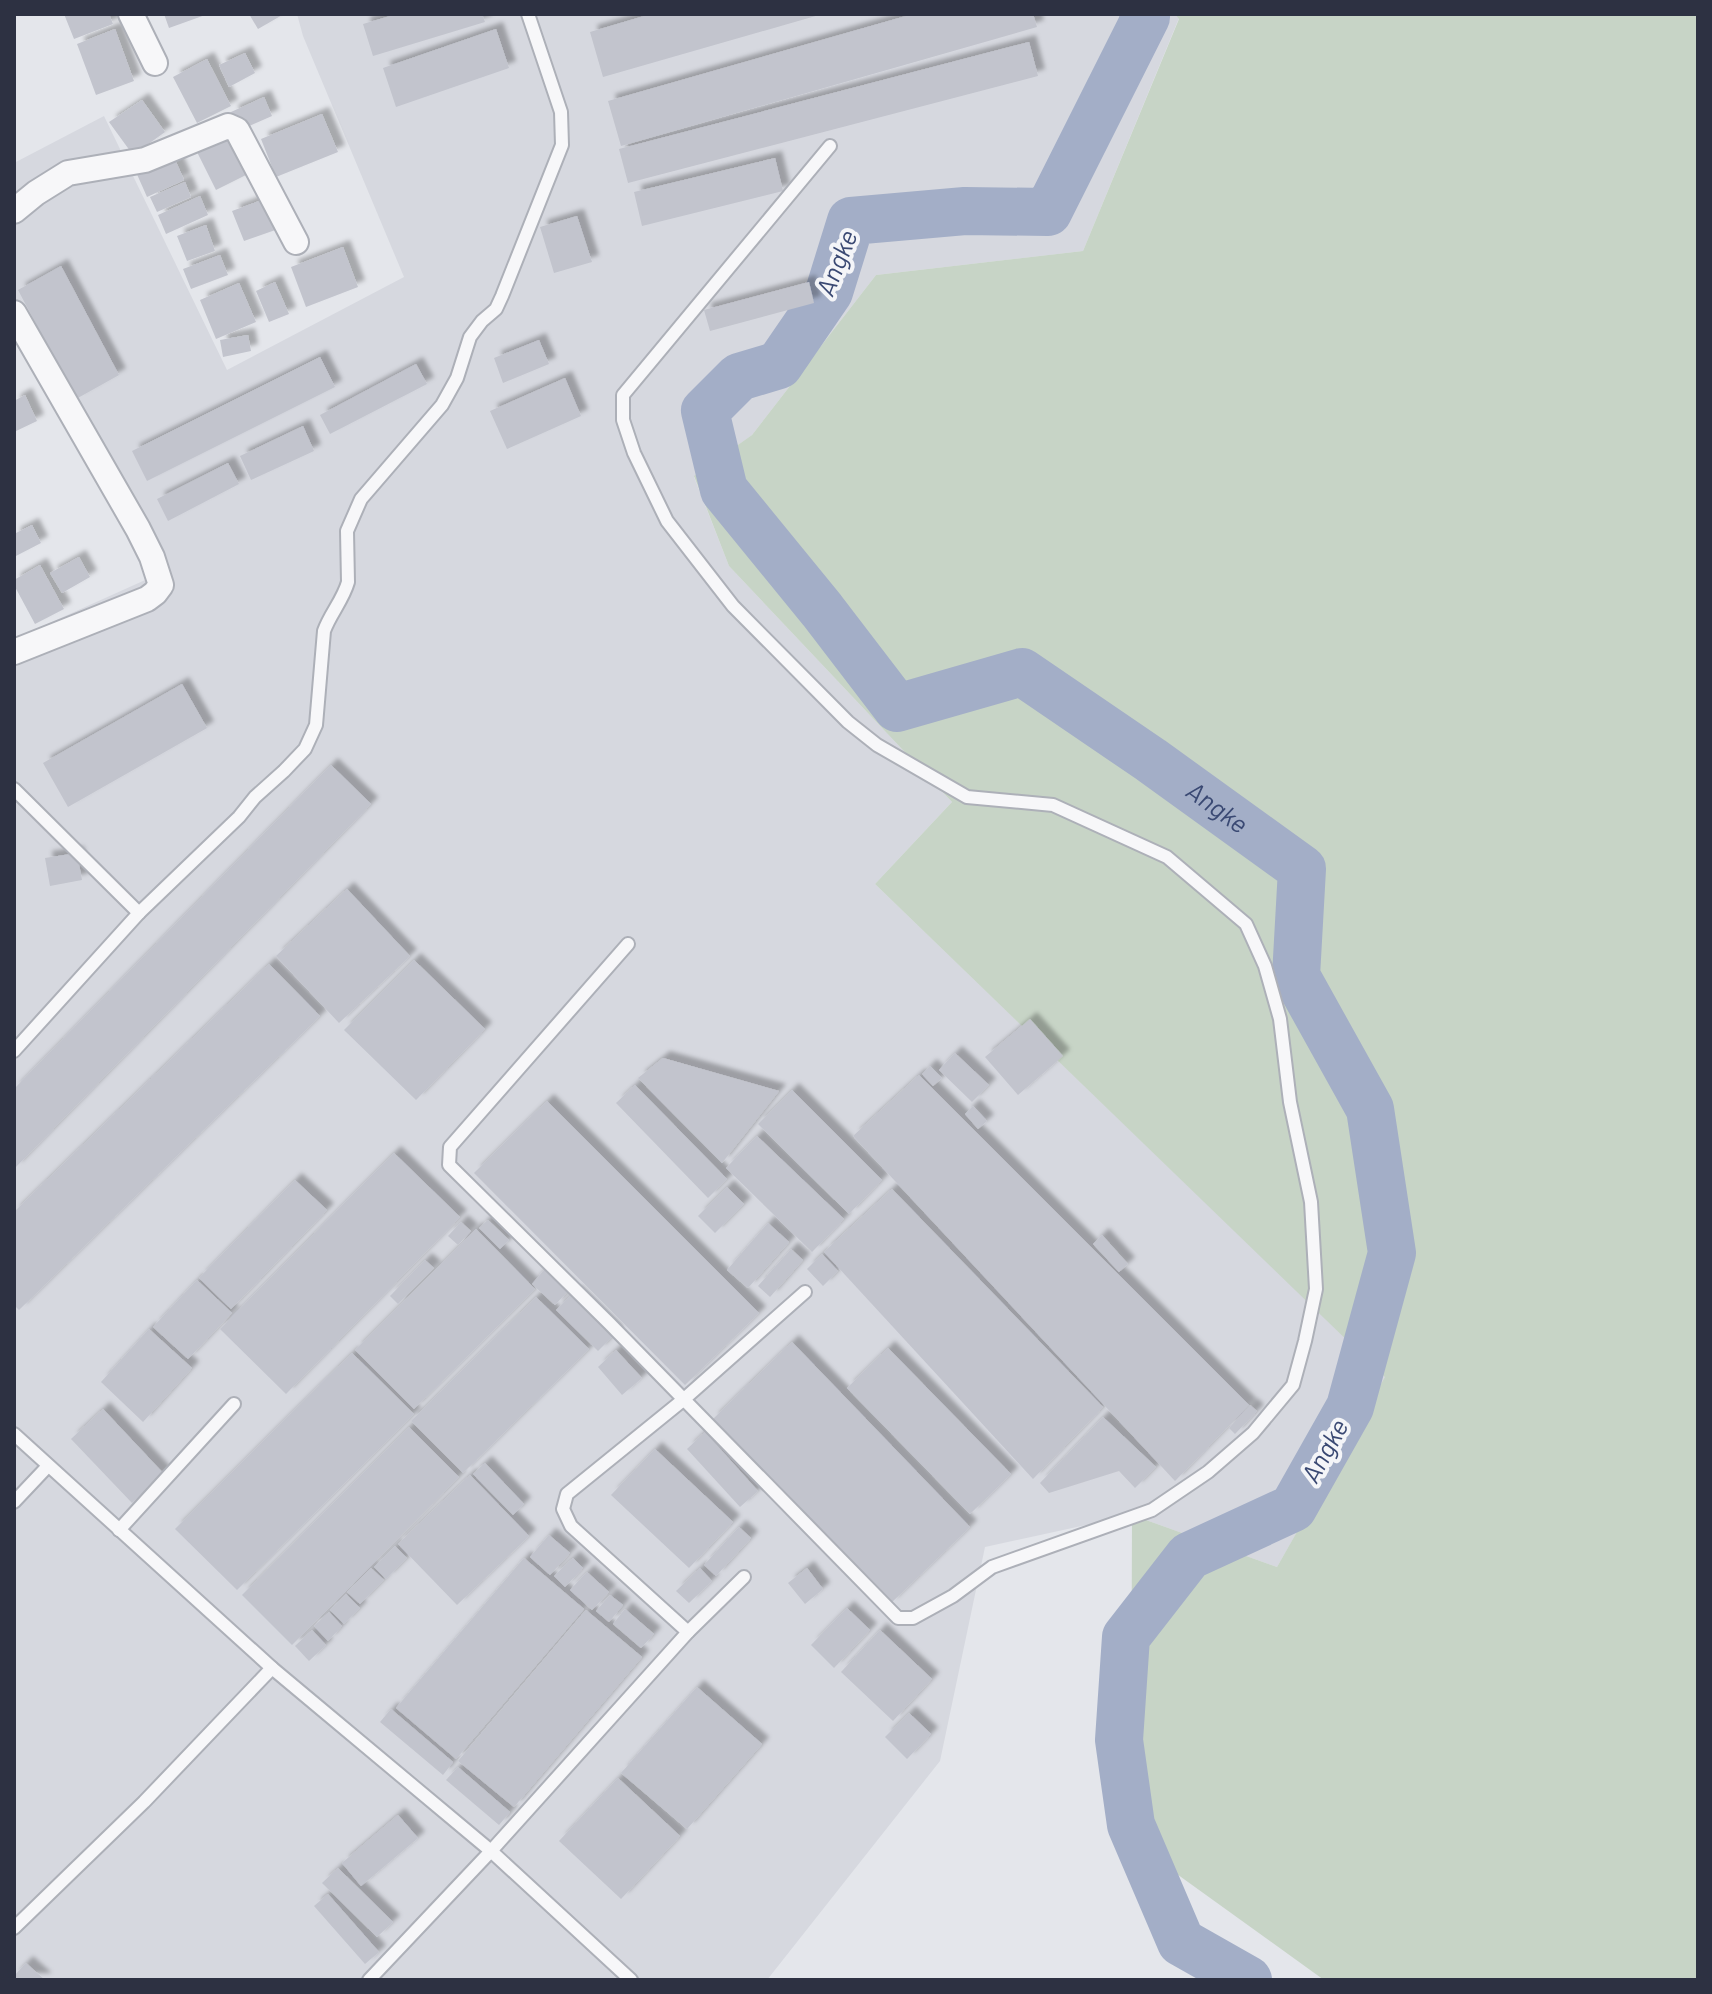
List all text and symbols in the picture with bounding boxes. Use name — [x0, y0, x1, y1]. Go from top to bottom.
water label: Angke — [809, 225, 863, 300]
water label: Angke — [1181, 774, 1255, 839]
water label: Angke — [1294, 1413, 1354, 1488]

